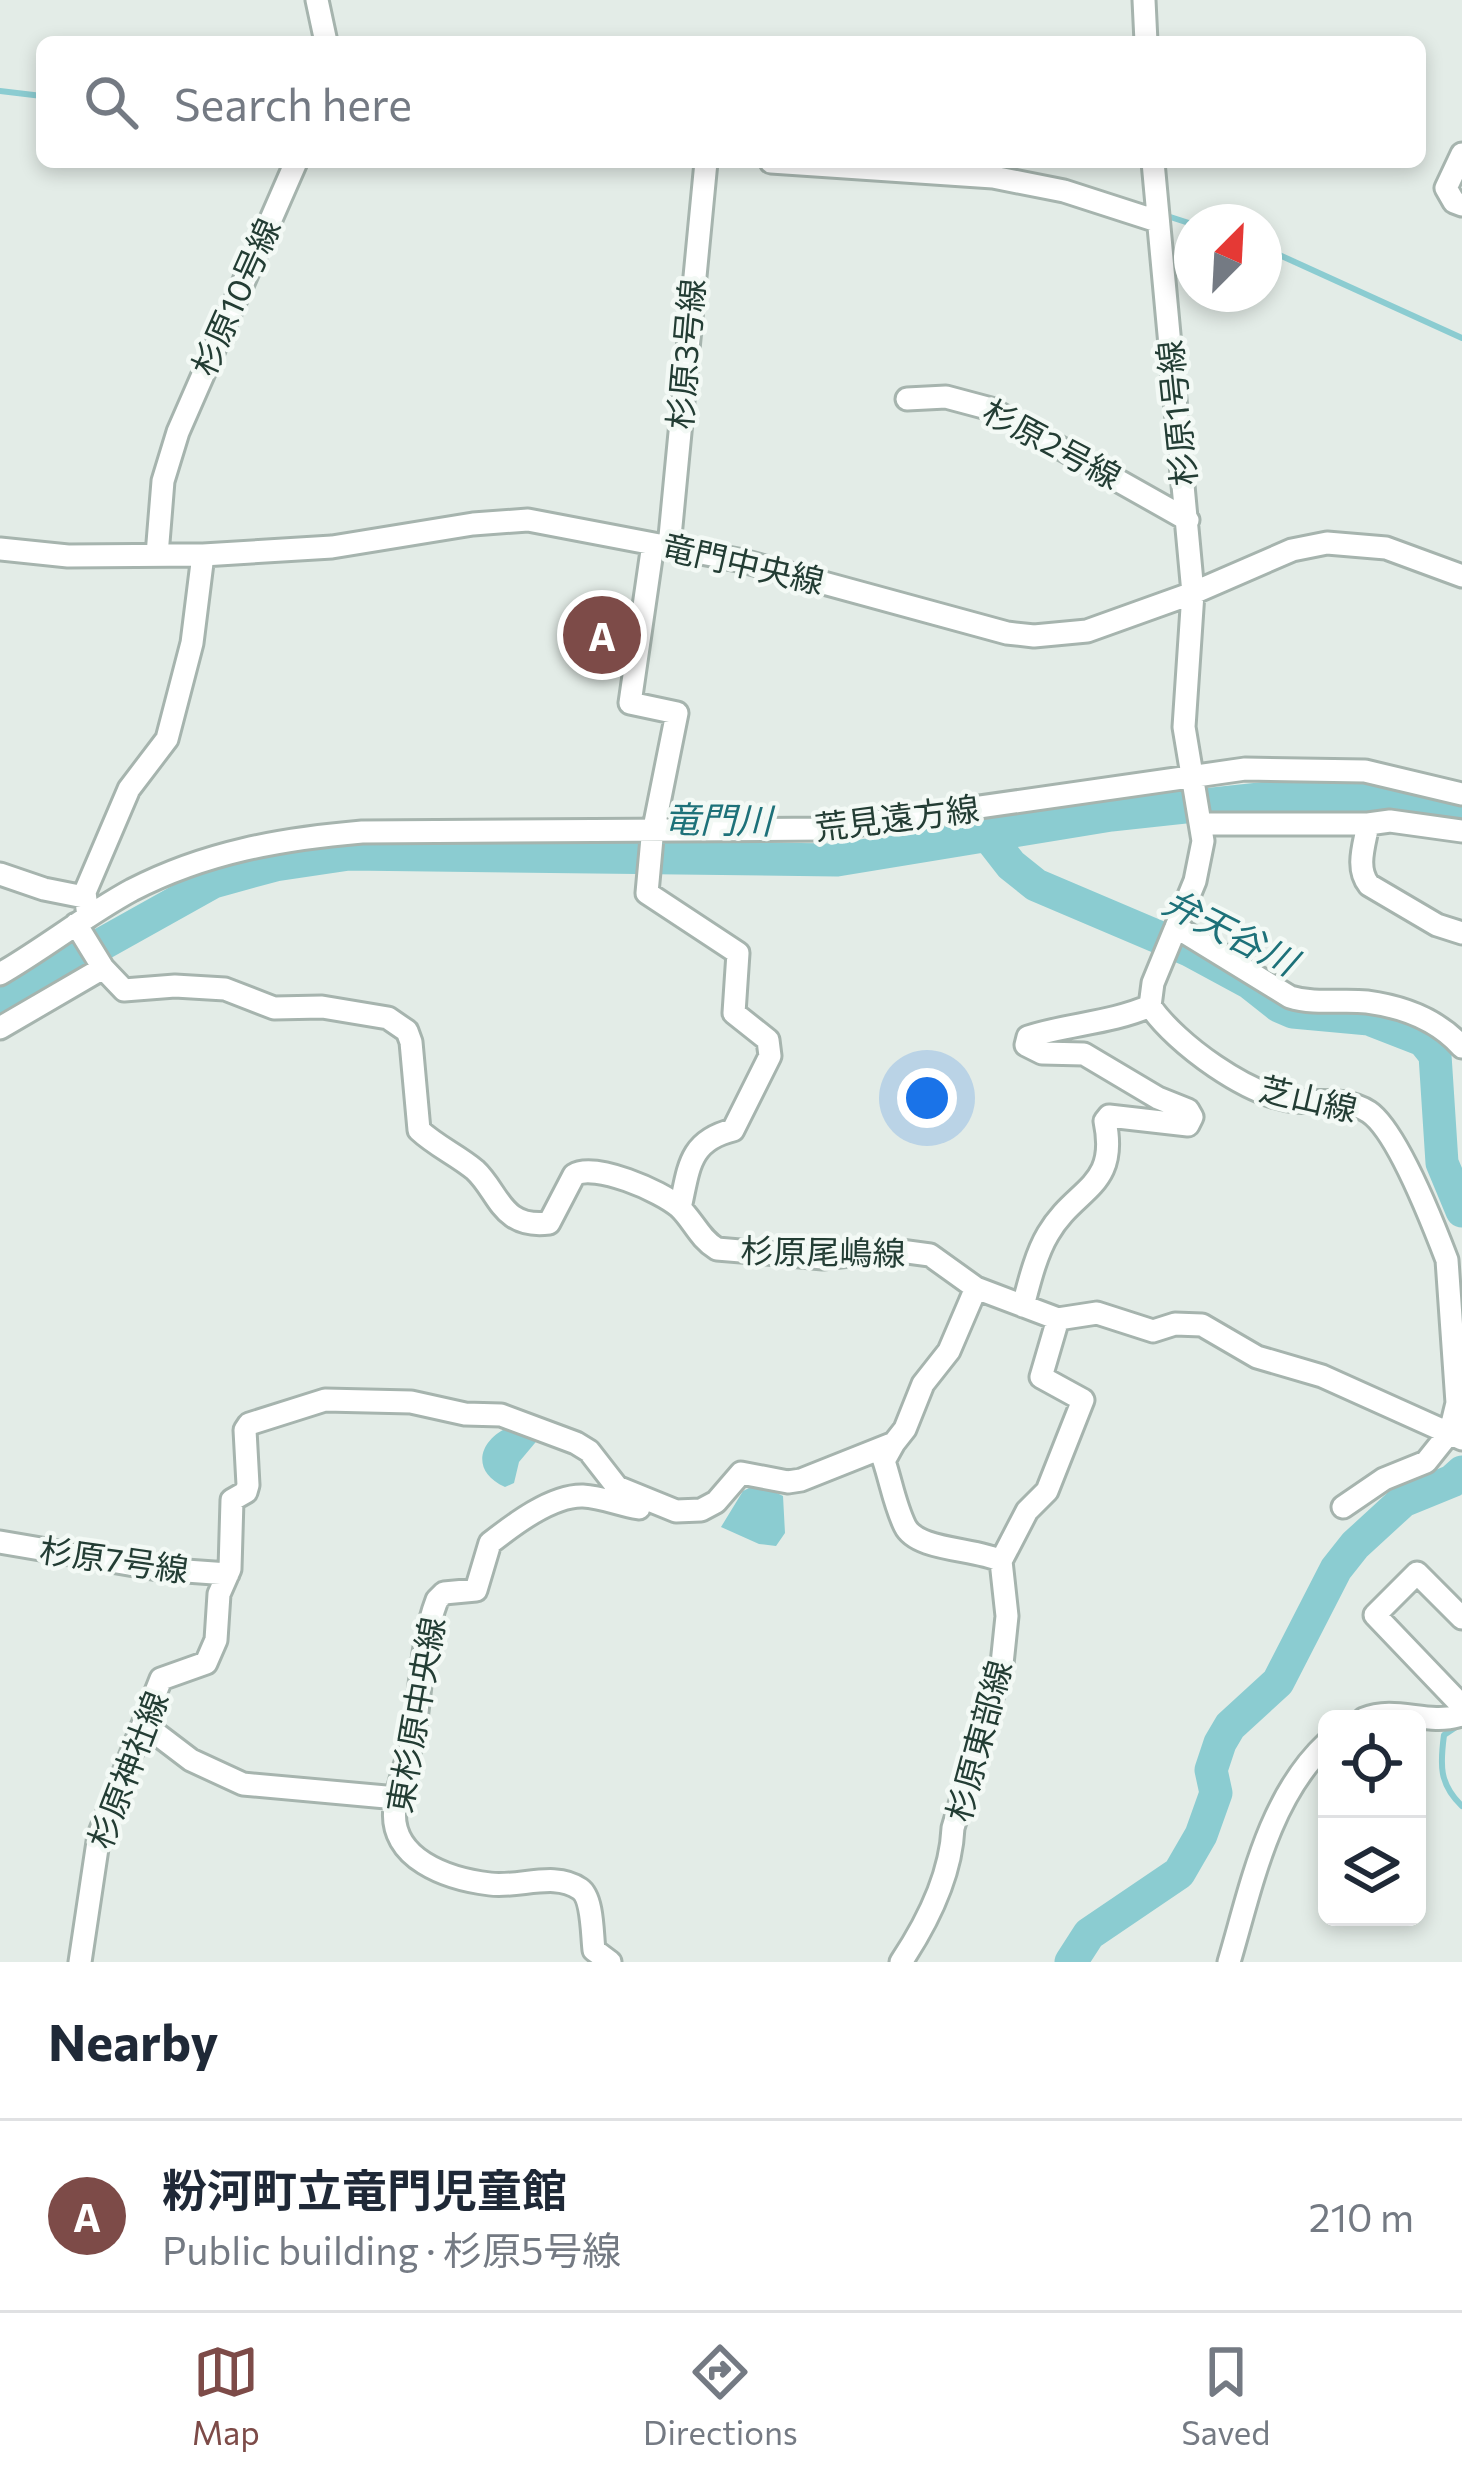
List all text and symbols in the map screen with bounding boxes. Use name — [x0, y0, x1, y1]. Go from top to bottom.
search box — [36, 36, 1426, 168]
icon: search — [78, 69, 144, 135]
text: Search here — [174, 75, 412, 130]
north arrow — [1174, 204, 1282, 312]
street label: 杉原10号線 — [182, 211, 287, 381]
street label: 杉原3号線 — [658, 277, 712, 431]
street label: 杉原1号線 — [1147, 338, 1204, 488]
street label: 杉原2号線 — [977, 389, 1129, 496]
street label: 竜門中央線 — [658, 524, 828, 601]
pin: A — [563, 590, 641, 680]
street label: 荒見遠方線 — [812, 786, 981, 847]
water label: 竜門川 — [664, 795, 776, 841]
water label: 弁天谷川 — [1157, 878, 1309, 984]
street label: 芝山線 — [1255, 1066, 1361, 1129]
your location — [897, 1068, 957, 1128]
street label: 杉原尾嶋線 — [740, 1229, 906, 1272]
street label: 杉原7号線 — [37, 1528, 191, 1589]
street label: 東杉原中央線 — [377, 1614, 452, 1816]
street label: 杉原東部線 — [936, 1656, 1019, 1826]
street label: 杉原神社線 — [78, 1685, 175, 1854]
map controls — [1318, 1710, 1426, 1926]
button: locate — [1318, 1710, 1426, 1818]
button: layers — [1318, 1818, 1426, 1926]
text: Nearby — [48, 2009, 218, 2072]
text: 粉河町立竜門児童館 — [162, 2161, 567, 2216]
text: A — [73, 2192, 101, 2240]
text: 210 m — [1309, 2192, 1414, 2240]
text: Public building · 杉原5号線 — [162, 2225, 621, 2273]
tab: Map — [192, 2339, 260, 2452]
tab: Directions — [643, 2339, 798, 2452]
tab: Saved — [1181, 2339, 1270, 2452]

